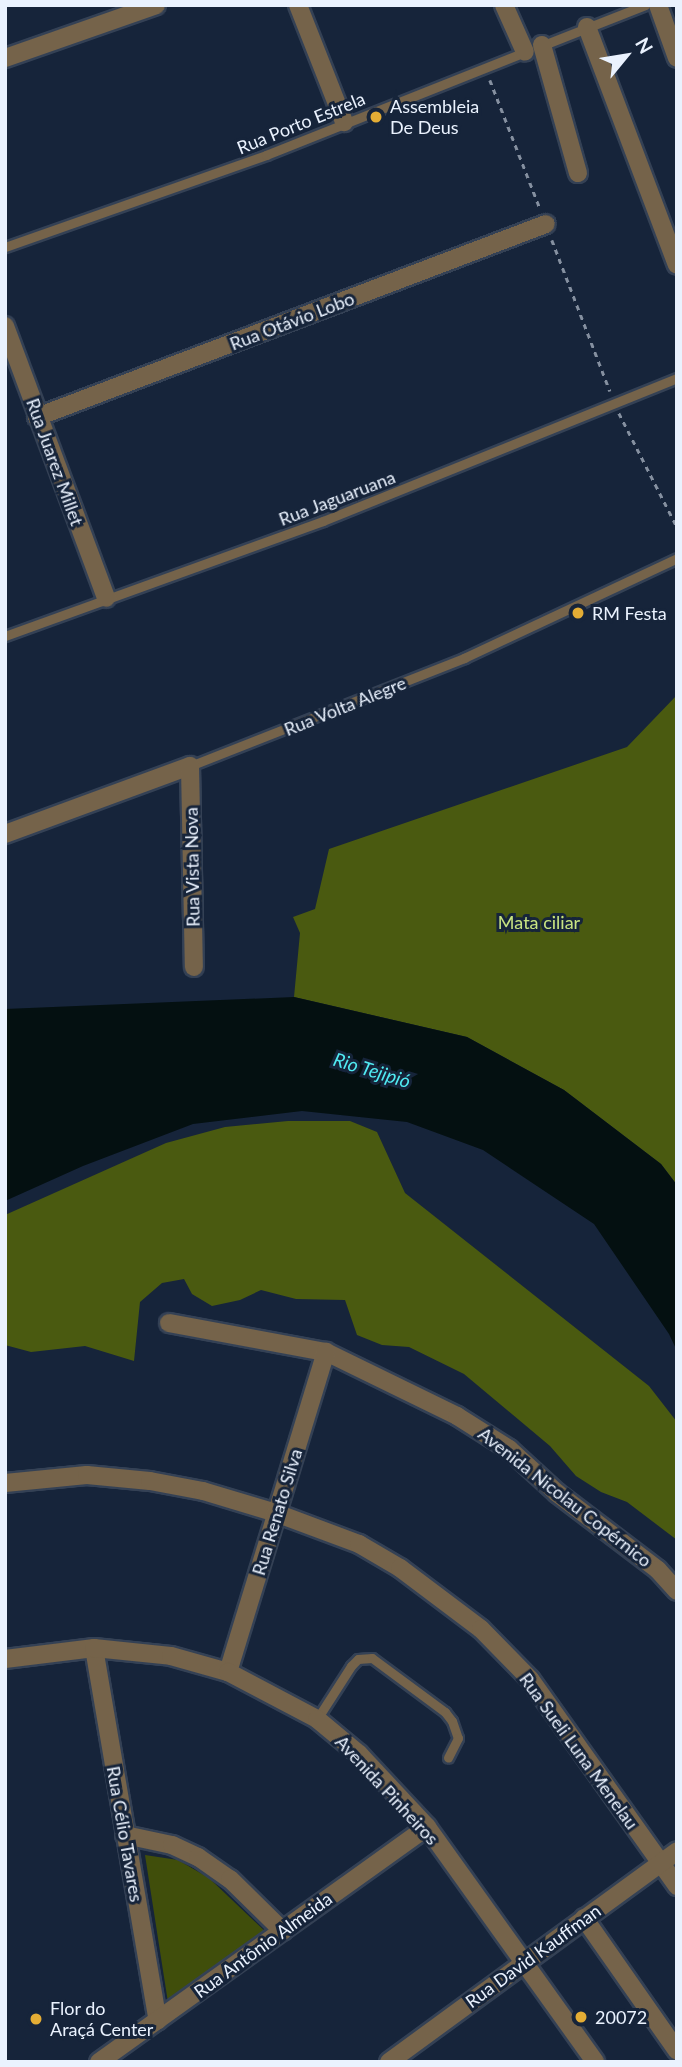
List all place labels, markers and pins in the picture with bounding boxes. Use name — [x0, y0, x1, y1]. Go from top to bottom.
place label: Assembleia De Deus — [390, 96, 479, 138]
marker: Assembleia De Deus — [368, 109, 384, 125]
place label: RM Festa — [592, 602, 667, 624]
marker: RM Festa — [570, 605, 586, 621]
place label: Flor do Araçá Center — [50, 1998, 153, 2040]
place label: 20072 — [595, 2006, 647, 2028]
marker: 20072 — [573, 2009, 589, 2025]
marker: Flor do Araçá Center — [28, 2011, 44, 2027]

